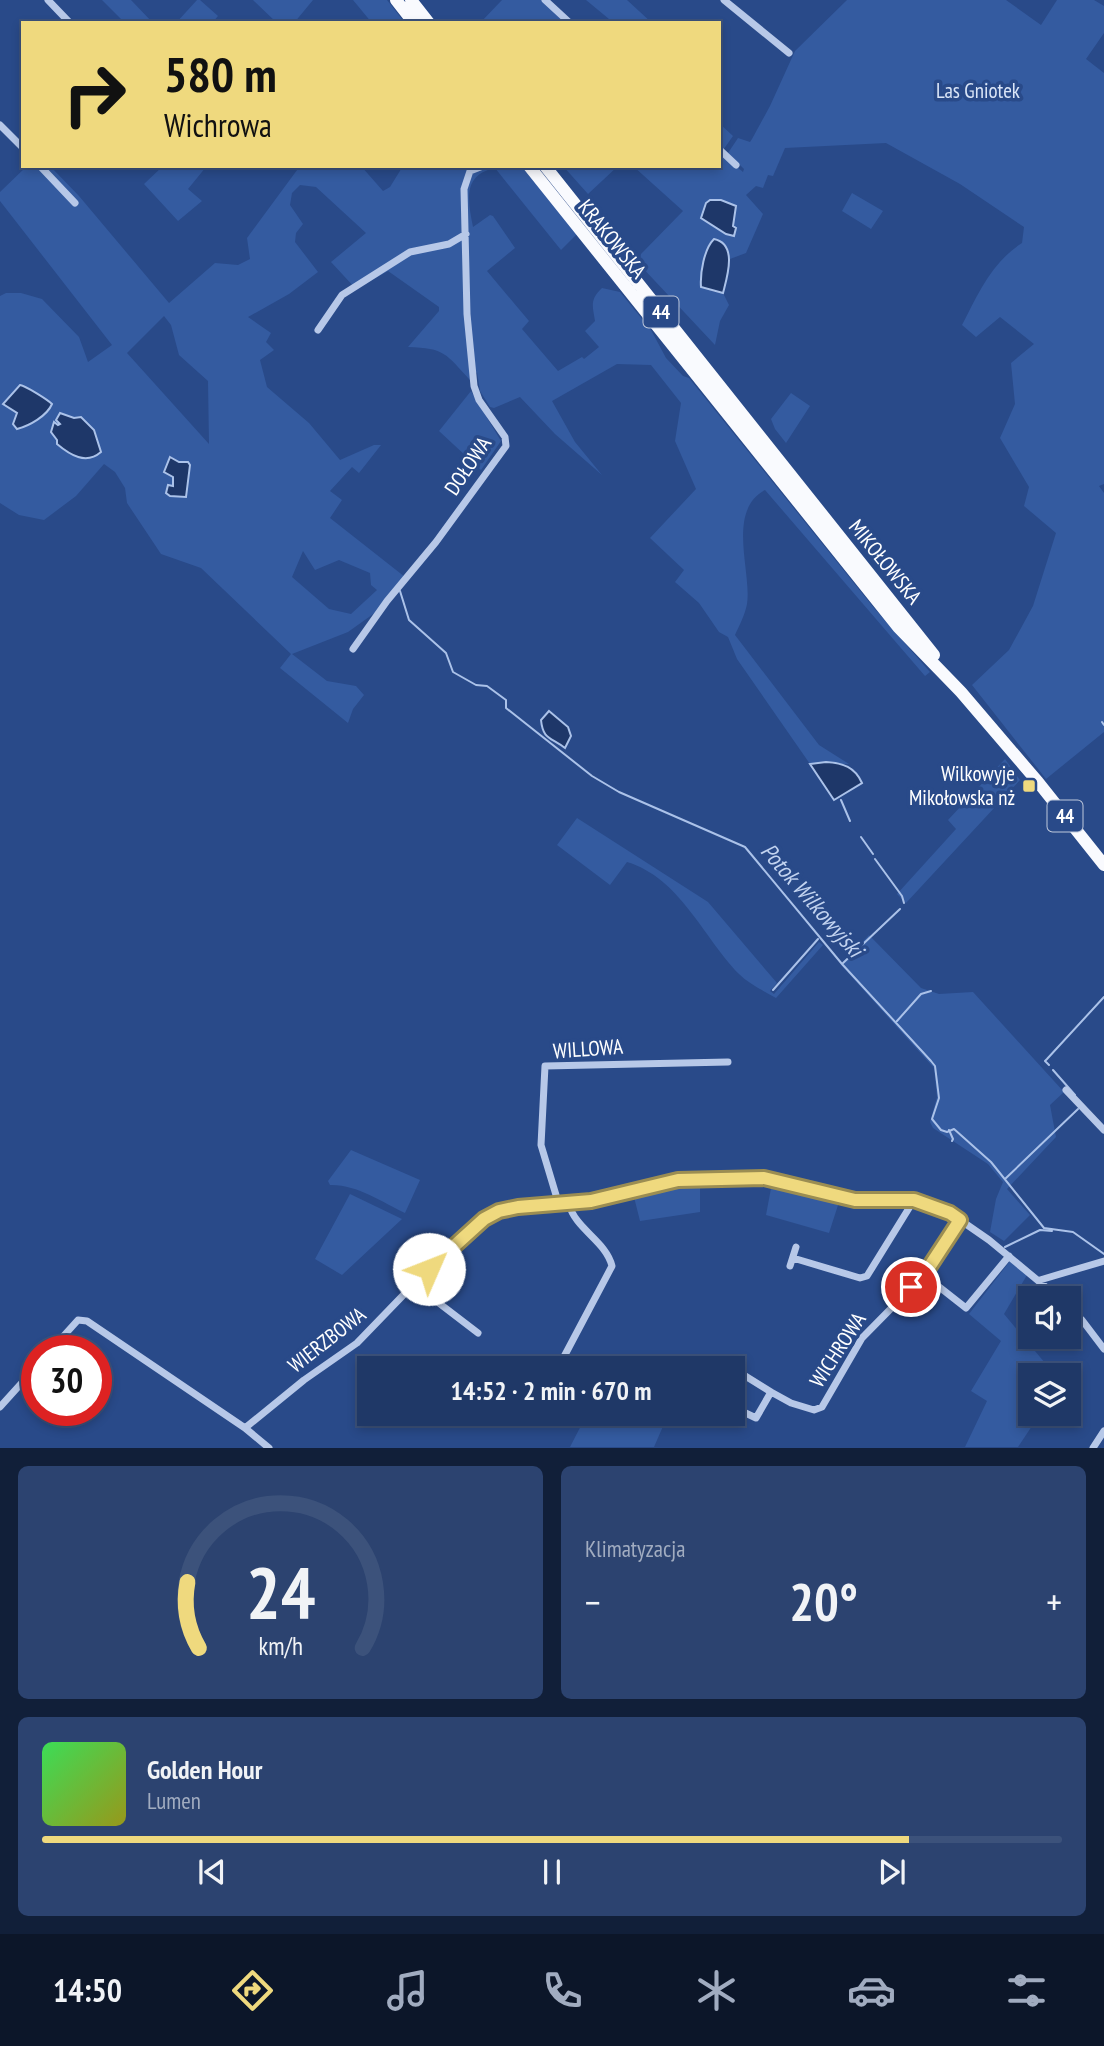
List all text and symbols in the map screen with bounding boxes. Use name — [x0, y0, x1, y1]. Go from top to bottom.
text: 580 m — [164, 42, 277, 106]
icon: right — [49, 49, 140, 140]
park label: Las Gniotek — [936, 77, 1020, 104]
text: Wichrowa — [164, 104, 272, 146]
street label: KRAKOWSKA — [572, 194, 652, 284]
road number: 44 — [644, 296, 678, 328]
street label: DOŁOWA — [438, 431, 497, 500]
street label: MIKOŁOWSKA — [843, 514, 928, 610]
place label: Wilkowyje Mikołowska nż — [909, 760, 1015, 811]
marker: Wilkowyje Mikołowska nż — [1021, 778, 1037, 794]
road number: 44 — [1048, 800, 1082, 832]
water label: Potok Wilkowyjski — [755, 837, 872, 965]
street label: WILLOWA — [552, 1033, 624, 1064]
position arrow — [392, 1232, 466, 1306]
pin — [881, 1257, 941, 1317]
icon: arrive — [892, 1268, 930, 1306]
map controls — [1018, 1286, 1081, 1426]
button: sound — [1018, 1286, 1081, 1349]
street label: WIERZBOWA — [282, 1301, 371, 1378]
street label: WICHROWA — [803, 1307, 872, 1392]
speed limit sign: 30 — [21, 1335, 112, 1426]
button: layers — [1018, 1363, 1081, 1426]
text: 14:52 · 2 min · 670 m — [451, 1374, 651, 1407]
text: Klimatyzacja — [585, 1534, 685, 1563]
text: 24 — [246, 1545, 315, 1639]
text: 20° — [789, 1568, 858, 1635]
text: − — [585, 1577, 601, 1626]
text: + — [1046, 1577, 1062, 1626]
text: km/h — [258, 1630, 303, 1662]
text: Golden Hour — [147, 1753, 262, 1786]
text: Lumen — [147, 1786, 201, 1815]
icon: previous — [193, 1853, 231, 1891]
icon: pause — [533, 1853, 571, 1891]
icon: next — [873, 1853, 911, 1891]
icon: directions — [228, 1966, 277, 2015]
icon: music — [383, 1966, 432, 2015]
icon: phone — [538, 1966, 587, 2015]
icon: climate — [692, 1966, 741, 2015]
icon: car — [847, 1966, 896, 2015]
icon: filters — [1002, 1966, 1051, 2015]
text: 14:50 — [53, 1969, 122, 2011]

